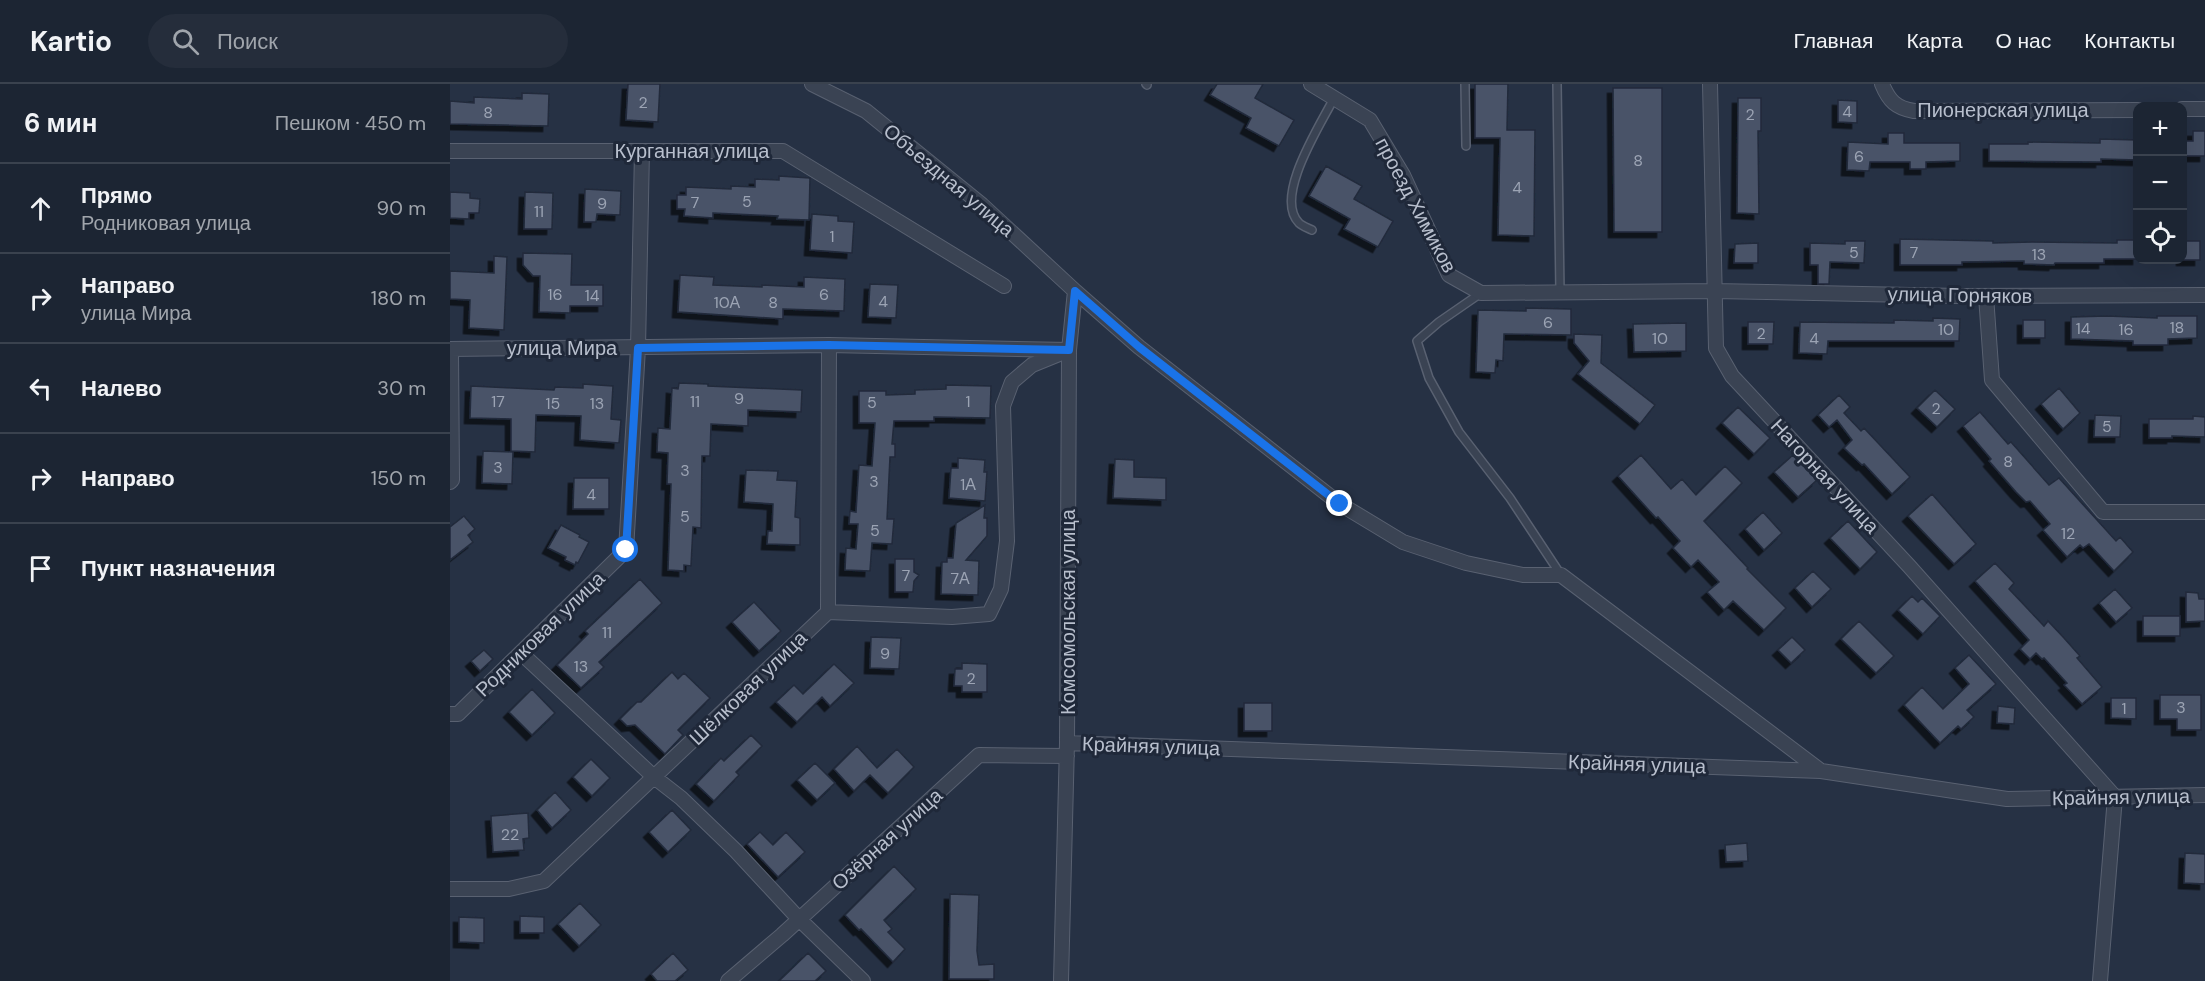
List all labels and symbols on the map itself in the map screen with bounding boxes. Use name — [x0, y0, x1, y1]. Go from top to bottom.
house number: 2 — [638, 92, 648, 113]
street label: Пионерская улица — [1917, 97, 2090, 123]
house number: 4 — [1842, 101, 1852, 122]
house number: 8 — [483, 102, 493, 123]
house number: 2 — [1745, 104, 1755, 125]
street label: Объездная улица — [878, 118, 1021, 243]
street label: проезд Химиков — [1369, 133, 1463, 277]
street label: Курганная улица — [615, 138, 770, 164]
house number: 6 — [1854, 146, 1864, 167]
house number: 8 — [1633, 150, 1643, 171]
house number: 4 — [1512, 177, 1522, 198]
house number: 5 — [742, 191, 752, 212]
house number: 7 — [691, 192, 699, 213]
house number: 9 — [597, 193, 607, 214]
house number: 11 — [534, 201, 544, 222]
house number: 1 — [830, 226, 835, 247]
house number: 5 — [1849, 242, 1859, 263]
house number: 7 — [1910, 242, 1918, 263]
house number: 13 — [2032, 244, 2046, 265]
street label: улица Горняков — [1887, 281, 2033, 309]
house number: 16 — [547, 284, 563, 305]
house number: 6 — [819, 284, 829, 305]
house number: 14 — [585, 285, 600, 306]
house number: 4 — [878, 291, 888, 312]
house number: 10А — [714, 292, 741, 313]
house number: 8 — [768, 292, 778, 313]
house number: 6 — [1543, 312, 1553, 333]
house number: 18 — [2170, 317, 2184, 338]
house number: 14 — [2076, 318, 2091, 339]
house number: 10 — [1938, 319, 1954, 340]
house number: 16 — [2118, 319, 2134, 340]
house number: 2 — [1756, 323, 1766, 344]
house number: 10 — [1652, 328, 1668, 349]
house number: 4 — [1809, 328, 1819, 349]
street label: улица Мира — [507, 335, 618, 361]
house number: 9 — [734, 388, 744, 409]
house number: 17 — [491, 391, 505, 412]
house number: 11 — [690, 391, 700, 412]
house number: 1 — [966, 391, 971, 412]
house number: 5 — [867, 392, 877, 413]
house number: 15 — [546, 393, 560, 414]
house number: 13 — [590, 393, 604, 414]
house number: 2 — [1931, 398, 1941, 419]
street label: Нагорная улица — [1765, 413, 1886, 540]
house number: 5 — [2102, 416, 2112, 437]
house number: 8 — [2003, 451, 2013, 472]
house number: 3 — [493, 457, 503, 478]
house number: 3 — [680, 460, 690, 481]
house number: 3 — [869, 471, 879, 492]
house number: 1А — [960, 474, 976, 495]
house number: 4 — [586, 484, 596, 505]
route end — [1326, 490, 1352, 516]
house number: 5 — [680, 506, 690, 527]
street label: Комсомольская улица — [1055, 508, 1081, 715]
house number: 5 — [870, 520, 880, 541]
house number: 12 — [2061, 523, 2075, 544]
route start — [612, 536, 638, 562]
street label: Родниковая улица — [470, 565, 611, 702]
house number: 7 — [902, 565, 910, 586]
house number: 7А — [950, 568, 970, 589]
house number: 11 — [602, 622, 612, 643]
street label: Шёлковая улица — [684, 625, 813, 751]
house number: 9 — [880, 643, 890, 664]
house number: 13 — [574, 656, 588, 677]
house number: 2 — [966, 668, 976, 689]
house number: 3 — [2176, 697, 2186, 718]
house number: 1 — [2122, 698, 2127, 719]
street label: Крайняя улица — [1082, 731, 1221, 761]
street label: Крайняя улица — [1568, 749, 1707, 779]
street label: Озёрная улица — [826, 782, 948, 896]
street label: Крайняя улица — [2052, 783, 2191, 811]
house number: 22 — [501, 824, 519, 845]

